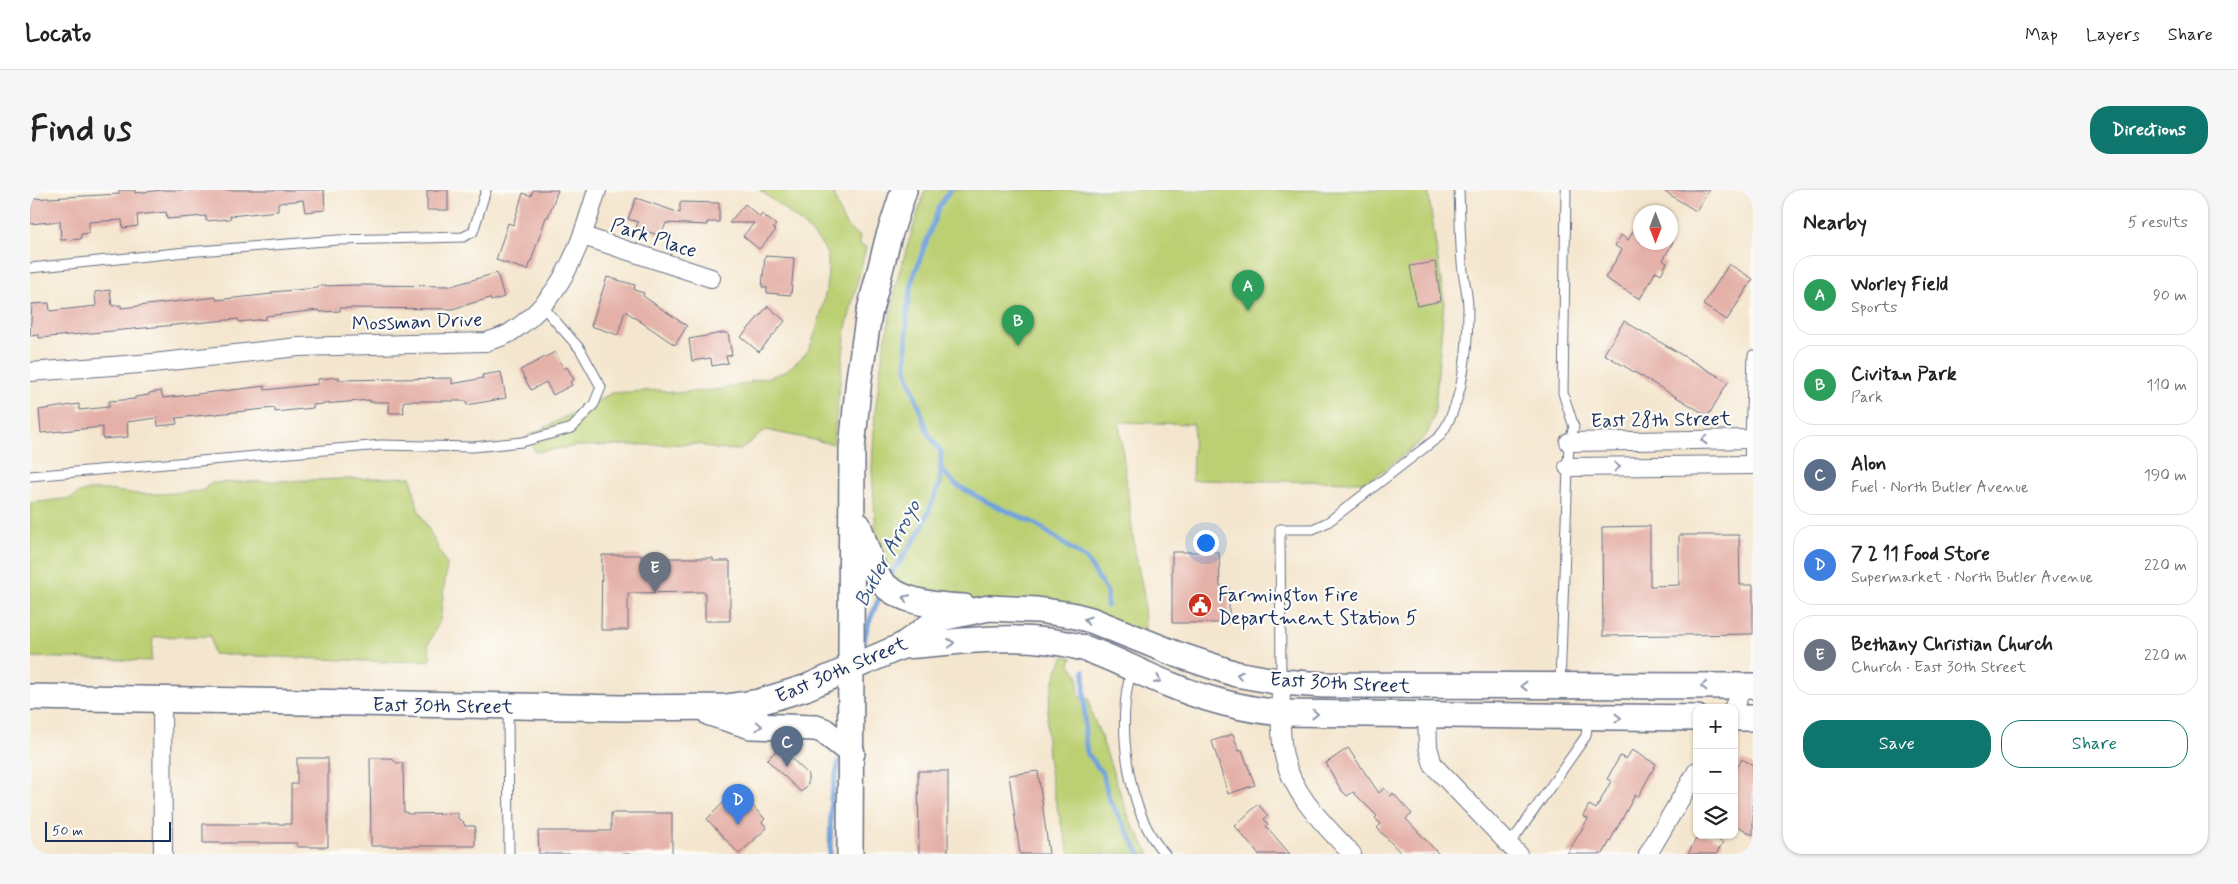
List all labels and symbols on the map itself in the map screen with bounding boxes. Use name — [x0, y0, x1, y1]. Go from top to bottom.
north arrow — [1633, 205, 1678, 250]
street label: Park Place — [607, 212, 700, 265]
pin: A — [1232, 270, 1264, 311]
pin: B — [1002, 305, 1034, 346]
street label: Mossman Drive — [351, 307, 483, 338]
street label: East 28th Street — [1590, 406, 1732, 435]
one-way arrow — [1700, 434, 1708, 445]
one-way arrow — [1613, 461, 1621, 472]
water label: Butler Arroyo — [848, 494, 928, 612]
your location — [1193, 530, 1219, 556]
pin: E — [639, 552, 671, 593]
place label: Farmington Fire Department Station 5 — [1218, 582, 1418, 632]
public building icon: Farmington Fire Department Station 5 — [1187, 592, 1213, 618]
one-way arrow — [903, 594, 912, 604]
one-way arrow — [1084, 615, 1092, 625]
street label: East 30th Street — [772, 630, 912, 710]
one-way arrow — [947, 638, 955, 649]
street label: East 30th Street — [1269, 666, 1411, 701]
one-way arrow — [1236, 670, 1245, 680]
one-way arrow — [1153, 673, 1162, 684]
one-way arrow — [1520, 681, 1528, 691]
one-way arrow — [1700, 681, 1708, 691]
street label: East 30th Street — [372, 692, 514, 721]
one-way arrow — [1312, 709, 1320, 719]
one-way arrow — [1614, 713, 1622, 723]
one-way arrow — [755, 721, 763, 732]
pin: C — [771, 726, 803, 767]
pin: D — [722, 784, 754, 825]
scale bar — [45, 819, 171, 842]

